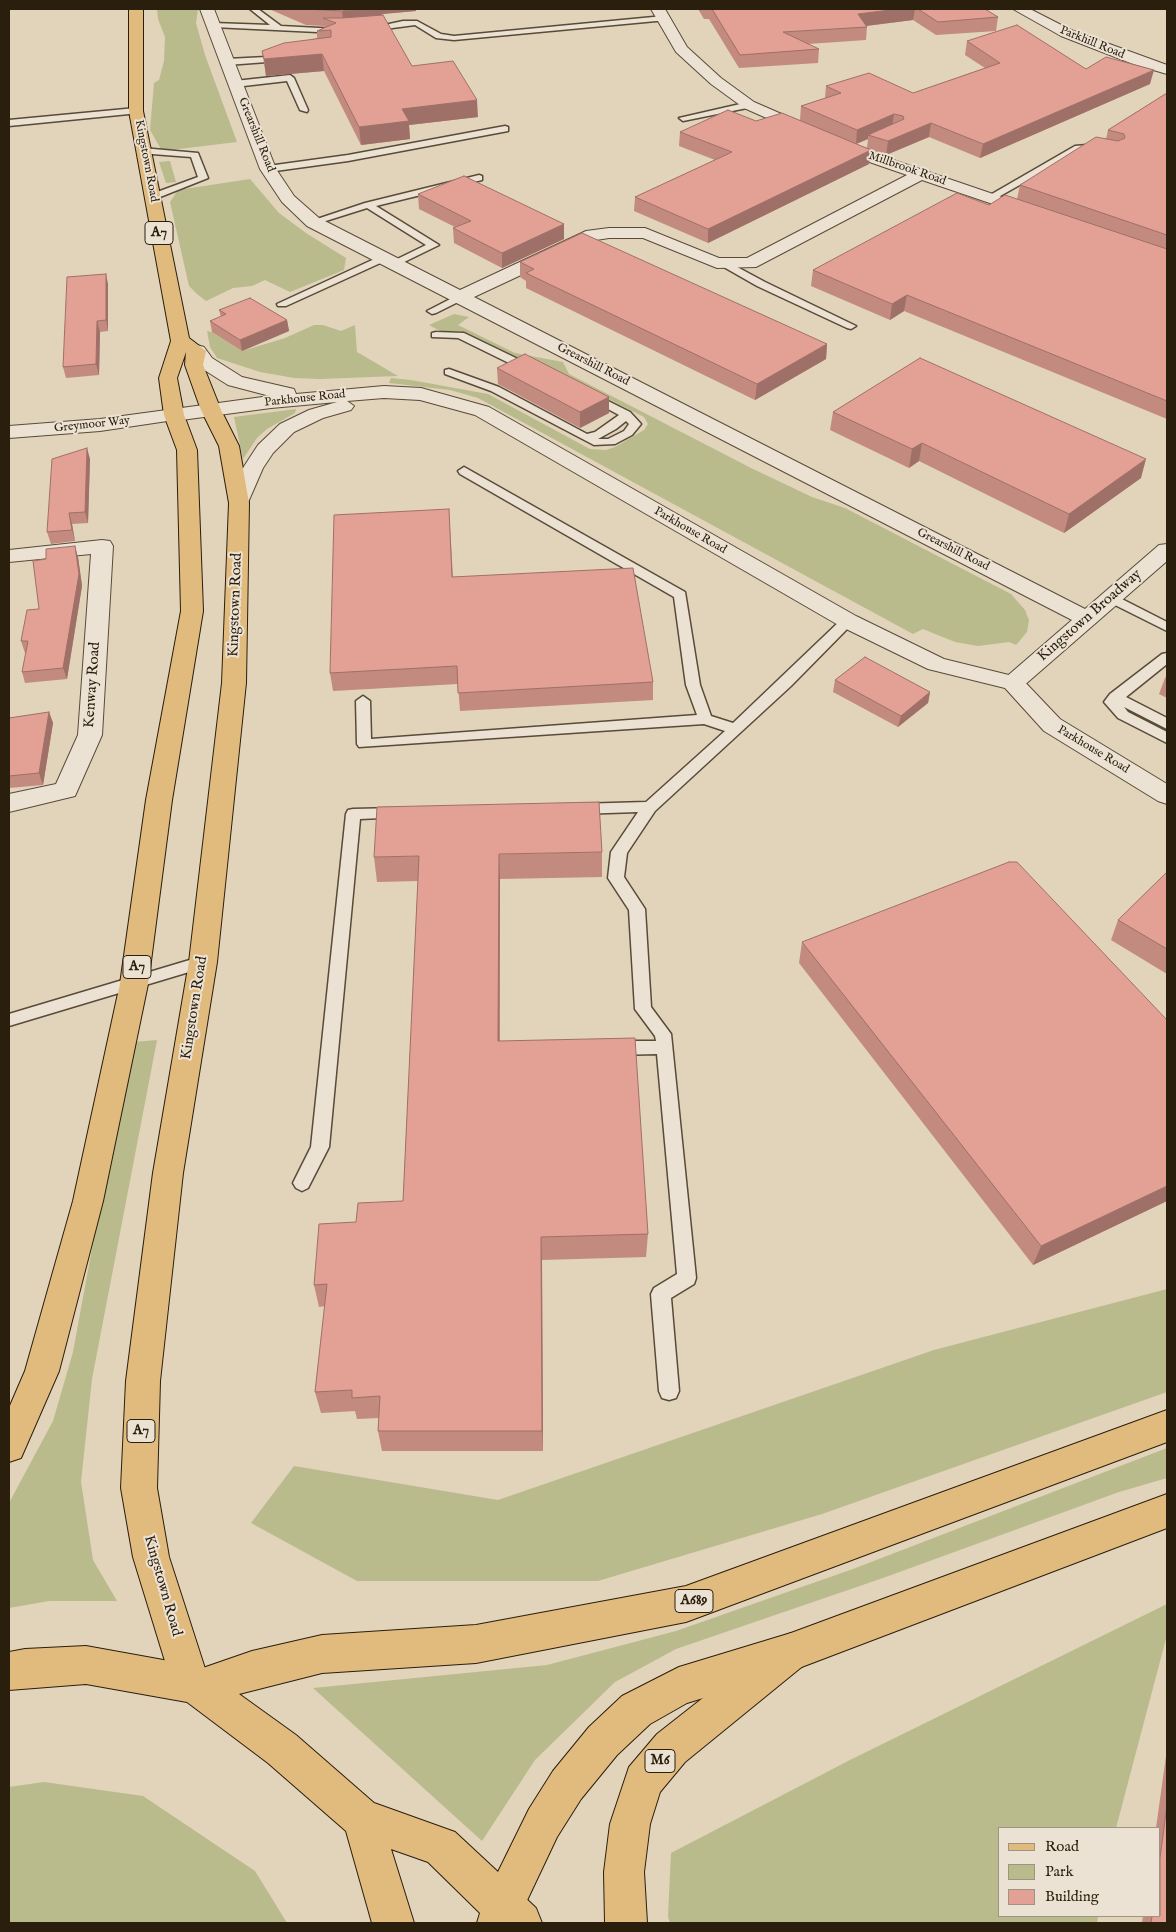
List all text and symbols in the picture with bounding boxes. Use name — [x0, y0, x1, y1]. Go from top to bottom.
street label: Parkhill Road — [1057, 23, 1127, 63]
street label: Grearshill Road — [234, 96, 278, 174]
street label: Kingstown Road — [131, 119, 161, 203]
street label: Millbrook Road — [866, 149, 948, 189]
road number: A7 — [145, 222, 173, 244]
street label: Grearshill Road — [554, 341, 632, 389]
street label: Parkhouse Road — [264, 388, 346, 410]
street label: Greymoor Way — [53, 414, 131, 436]
street label: Parkhouse Road — [651, 504, 729, 558]
street label: Grearshill Road — [914, 526, 992, 574]
street label: Kingstown Road — [225, 553, 247, 657]
street label: Kingstown Broadway — [1034, 566, 1146, 666]
street label: Kenway Road — [81, 641, 105, 729]
street label: Parkhouse Road — [1054, 723, 1132, 777]
street label: Kingstown Road — [178, 955, 212, 1061]
road number: A7 — [123, 956, 151, 979]
road number: A7 — [127, 1420, 155, 1442]
street label: Kingstown Road — [139, 1533, 185, 1639]
road number: A689 — [675, 1590, 713, 1612]
road number: M6 — [645, 1750, 675, 1772]
legend — [998, 1827, 1161, 1917]
text: Road — [1045, 1837, 1079, 1856]
text: Park — [1045, 1862, 1074, 1881]
text: Building — [1045, 1887, 1099, 1906]

